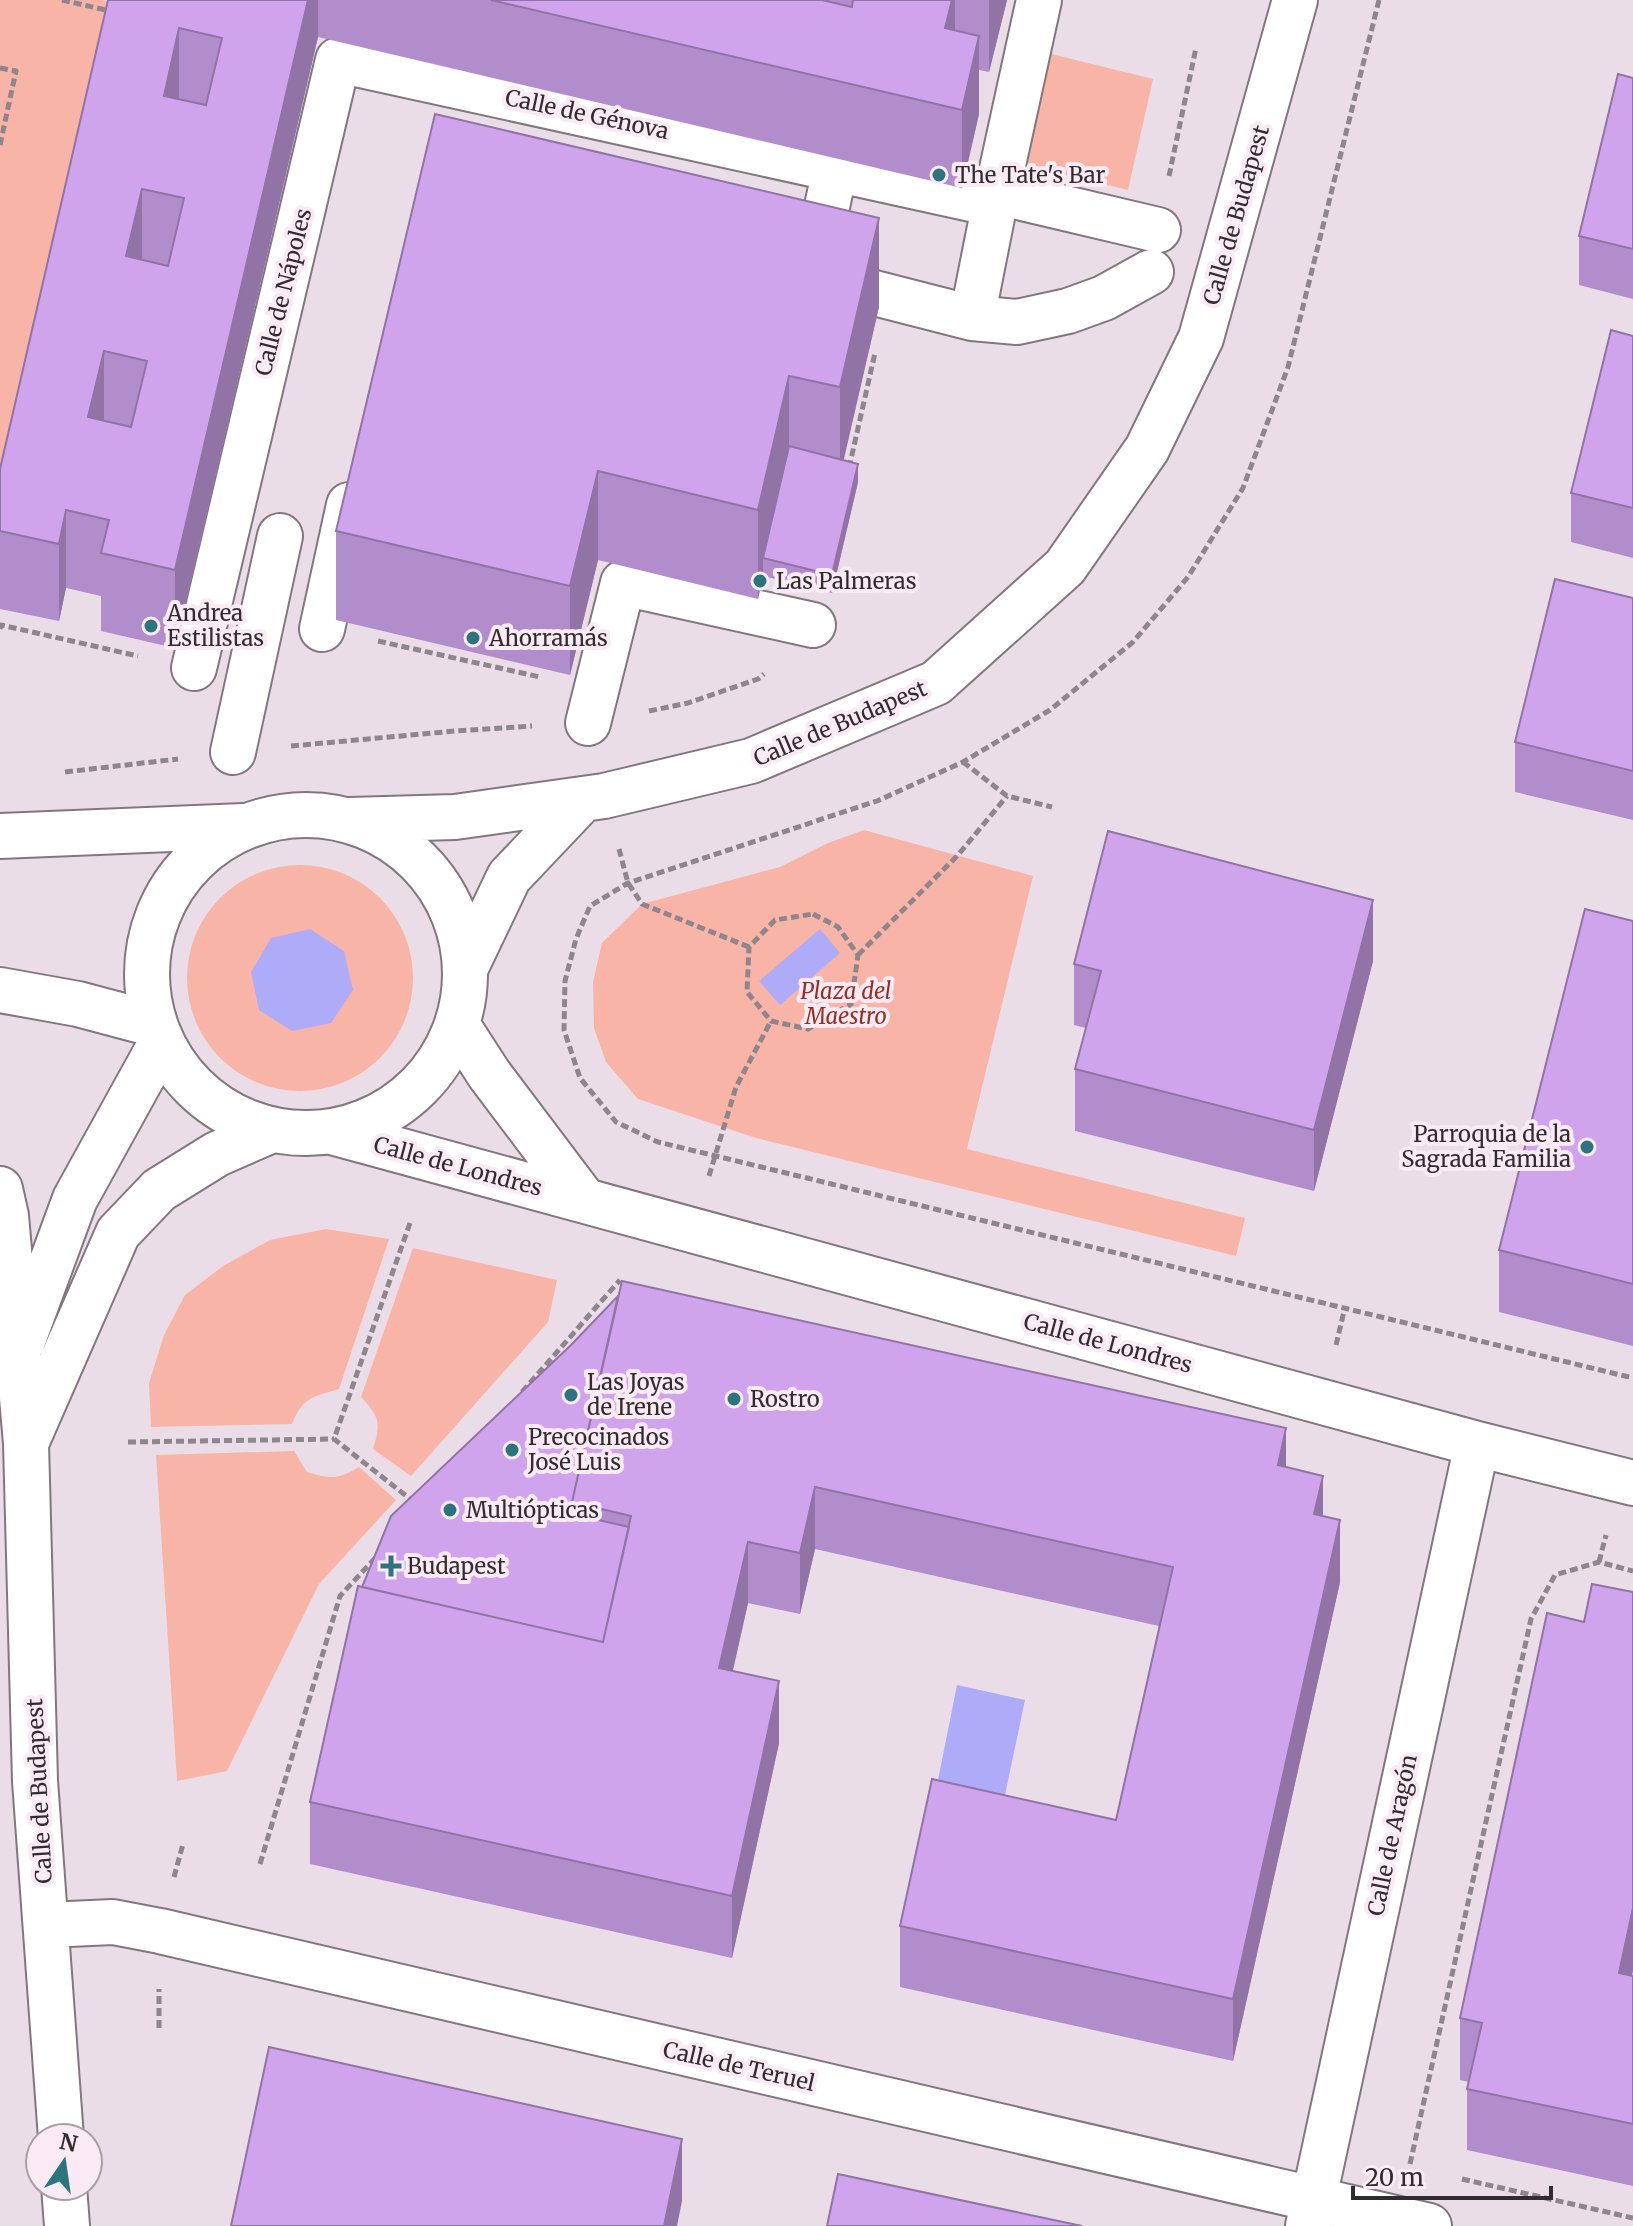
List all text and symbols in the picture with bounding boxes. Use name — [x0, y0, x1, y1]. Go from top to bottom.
street label: Calle de Génova — [503, 83, 671, 145]
street label: Calle de Budapest — [1197, 122, 1275, 308]
place label: The Tate's Bar — [955, 161, 1106, 189]
marker: The Tate's Bar — [930, 166, 948, 184]
street label: Calle de Nápoles — [249, 205, 317, 379]
place label: Las Palmeras — [776, 567, 916, 595]
marker: Las Palmeras — [751, 572, 769, 590]
place label: Andrea Estilistas — [166, 599, 264, 652]
marker: Andrea Estilistas — [142, 617, 160, 635]
place label: Ahorramás — [488, 624, 608, 652]
marker: Ahorramás — [464, 629, 482, 647]
street label: Calle de Budapest — [749, 674, 931, 772]
park label: Plaza del Maestro — [801, 977, 891, 1030]
place label: Parroquia de la Sagrada Familia — [1401, 1120, 1571, 1173]
street label: Calle de Londres — [371, 1130, 545, 1202]
marker: Parroquia de la Sagrada Familia — [1578, 1138, 1596, 1156]
street label: Calle de Londres — [1021, 1307, 1195, 1379]
place label: Las Joyas de Irene — [587, 1368, 685, 1421]
place label: Rostro — [750, 1385, 820, 1413]
marker: Las Joyas de Irene — [562, 1386, 580, 1404]
marker: Rostro — [725, 1390, 743, 1408]
place label: Precocinados José Luis — [527, 1423, 669, 1476]
marker: Precocinados José Luis — [503, 1441, 521, 1459]
place label: Multiópticas — [466, 1496, 599, 1524]
marker: Multiópticas — [441, 1501, 459, 1519]
place label: Budapest — [407, 1552, 506, 1580]
marker: Budapest — [382, 1557, 400, 1575]
street label: Calle de Budapest — [20, 1697, 58, 1884]
street label: Calle de Aragón — [1361, 1751, 1423, 1918]
street label: Calle de Teruel — [660, 2035, 818, 2097]
north arrow — [24, 2122, 104, 2202]
text: N — [57, 2127, 81, 2158]
scale bar — [1353, 2150, 1551, 2200]
text: 20 m — [1365, 2162, 1424, 2193]

